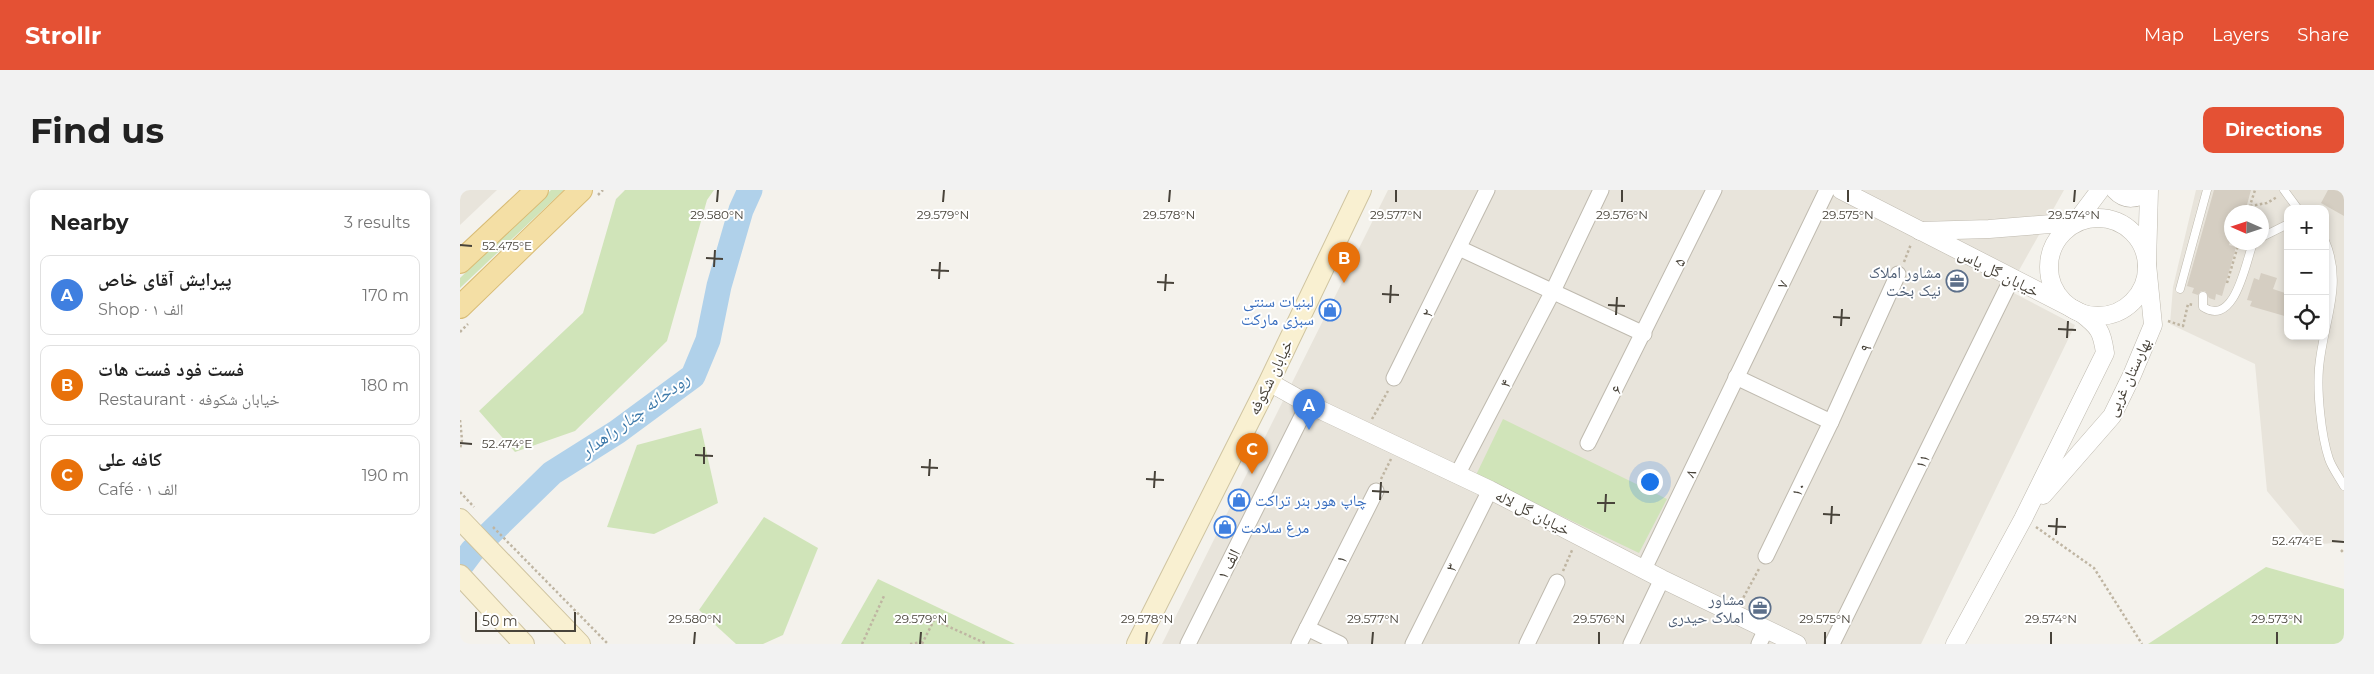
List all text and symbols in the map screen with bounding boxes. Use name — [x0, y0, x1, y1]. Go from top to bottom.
text: Strollr — [25, 21, 101, 50]
text: Map — [2144, 24, 2184, 46]
text: Layers — [2212, 24, 2269, 46]
text: Share — [2297, 24, 2349, 46]
button: Directions — [2203, 107, 2344, 153]
text: Find us — [30, 109, 164, 152]
north arrow — [2224, 205, 2269, 250]
map controls — [2284, 205, 2329, 340]
button: + — [2284, 205, 2329, 250]
text: 29.580°N — [690, 207, 744, 222]
text: 29.579°N — [917, 207, 969, 222]
text: 29.578°N — [1143, 207, 1195, 222]
text: 29.577°N — [1370, 207, 1422, 222]
text: 29.576°N — [1596, 207, 1648, 222]
text: 29.575°N — [1822, 207, 1874, 222]
text: 29.574°N — [2048, 207, 2100, 222]
text: Nearby — [50, 210, 129, 235]
text: 3 results — [344, 213, 410, 232]
text: 52.475°E — [482, 238, 532, 253]
pin: B — [1328, 242, 1360, 283]
street label: خیابان گل یاس — [1955, 244, 2042, 302]
button: − — [2284, 250, 2329, 295]
street label: ۵ — [1669, 255, 1690, 270]
place label: مشاور املاک نیک بخت — [1869, 263, 1941, 300]
text: پیرایش آقای خاص — [98, 268, 232, 291]
office icon: مشاور املاک نیک بخت — [1945, 269, 1969, 293]
street label: ۷ — [1772, 277, 1793, 292]
text: A — [61, 286, 73, 305]
text: 170 m — [362, 286, 409, 305]
place label: لبنیات سنتی سبزی مارکت — [1241, 292, 1314, 330]
button: locate — [2284, 295, 2329, 340]
shop icon: لبنیات سنتی سبزی مارکت — [1318, 298, 1342, 322]
text: Shop · ۱ الف — [98, 300, 184, 319]
street label: ۲ — [1417, 306, 1438, 321]
street label: بهارستان غربی — [2102, 335, 2156, 420]
street label: خیابان شکوفه — [1244, 337, 1298, 418]
street label: ۹ — [1855, 341, 1876, 355]
text: فست فود فست هات — [98, 358, 244, 381]
water label: رودخانه چنار راهدار — [574, 368, 694, 463]
text: B — [61, 376, 73, 395]
text: 180 m — [361, 376, 409, 395]
street label: ۴ — [1495, 376, 1516, 391]
street label: ۶ — [1606, 382, 1627, 397]
pin: A — [1293, 389, 1325, 430]
text: Restaurant · خیابان شکوفه — [98, 390, 280, 409]
pin: C — [1236, 433, 1268, 474]
text: 52.474°E — [482, 436, 532, 451]
text: کافه علی — [98, 448, 162, 471]
street label: ۱۱ — [1911, 451, 1934, 472]
text: C — [61, 466, 73, 485]
text: 190 m — [362, 466, 409, 485]
street label: ۸ — [1680, 466, 1701, 481]
your location — [1637, 469, 1663, 495]
street label: ۱۰ — [1787, 479, 1810, 500]
text: Café · ۱ الف — [98, 480, 178, 499]
street label: خیابان گل لاله — [1492, 486, 1573, 540]
shop icon: چاپ هور بنر تراکت — [1227, 488, 1251, 512]
place label: چاپ هور بنر تراکت — [1255, 491, 1367, 510]
shop icon: مرغ سلامت — [1213, 515, 1237, 539]
place label: مرغ سلامت — [1241, 518, 1309, 538]
text: 52.474°E — [2272, 533, 2322, 548]
street label: ۱ الف — [1213, 546, 1244, 583]
street label: ۱ — [1331, 552, 1352, 567]
street label: ۳ — [1441, 560, 1462, 575]
place label: مشاور املاک حیدری — [1668, 590, 1744, 628]
office icon: مشاور املاک حیدری — [1748, 596, 1772, 620]
scale bar — [475, 609, 576, 632]
text: 29.580°N — [668, 611, 722, 626]
text: 29.579°N — [895, 611, 947, 626]
text: 29.578°N — [1121, 611, 1173, 626]
text: 29.577°N — [1347, 611, 1399, 626]
text: 29.576°N — [1573, 611, 1625, 626]
text: 29.575°N — [1799, 611, 1851, 626]
text: 29.574°N — [2025, 611, 2077, 626]
text: 29.573°N — [2251, 611, 2303, 626]
text: 50 m — [482, 612, 518, 630]

